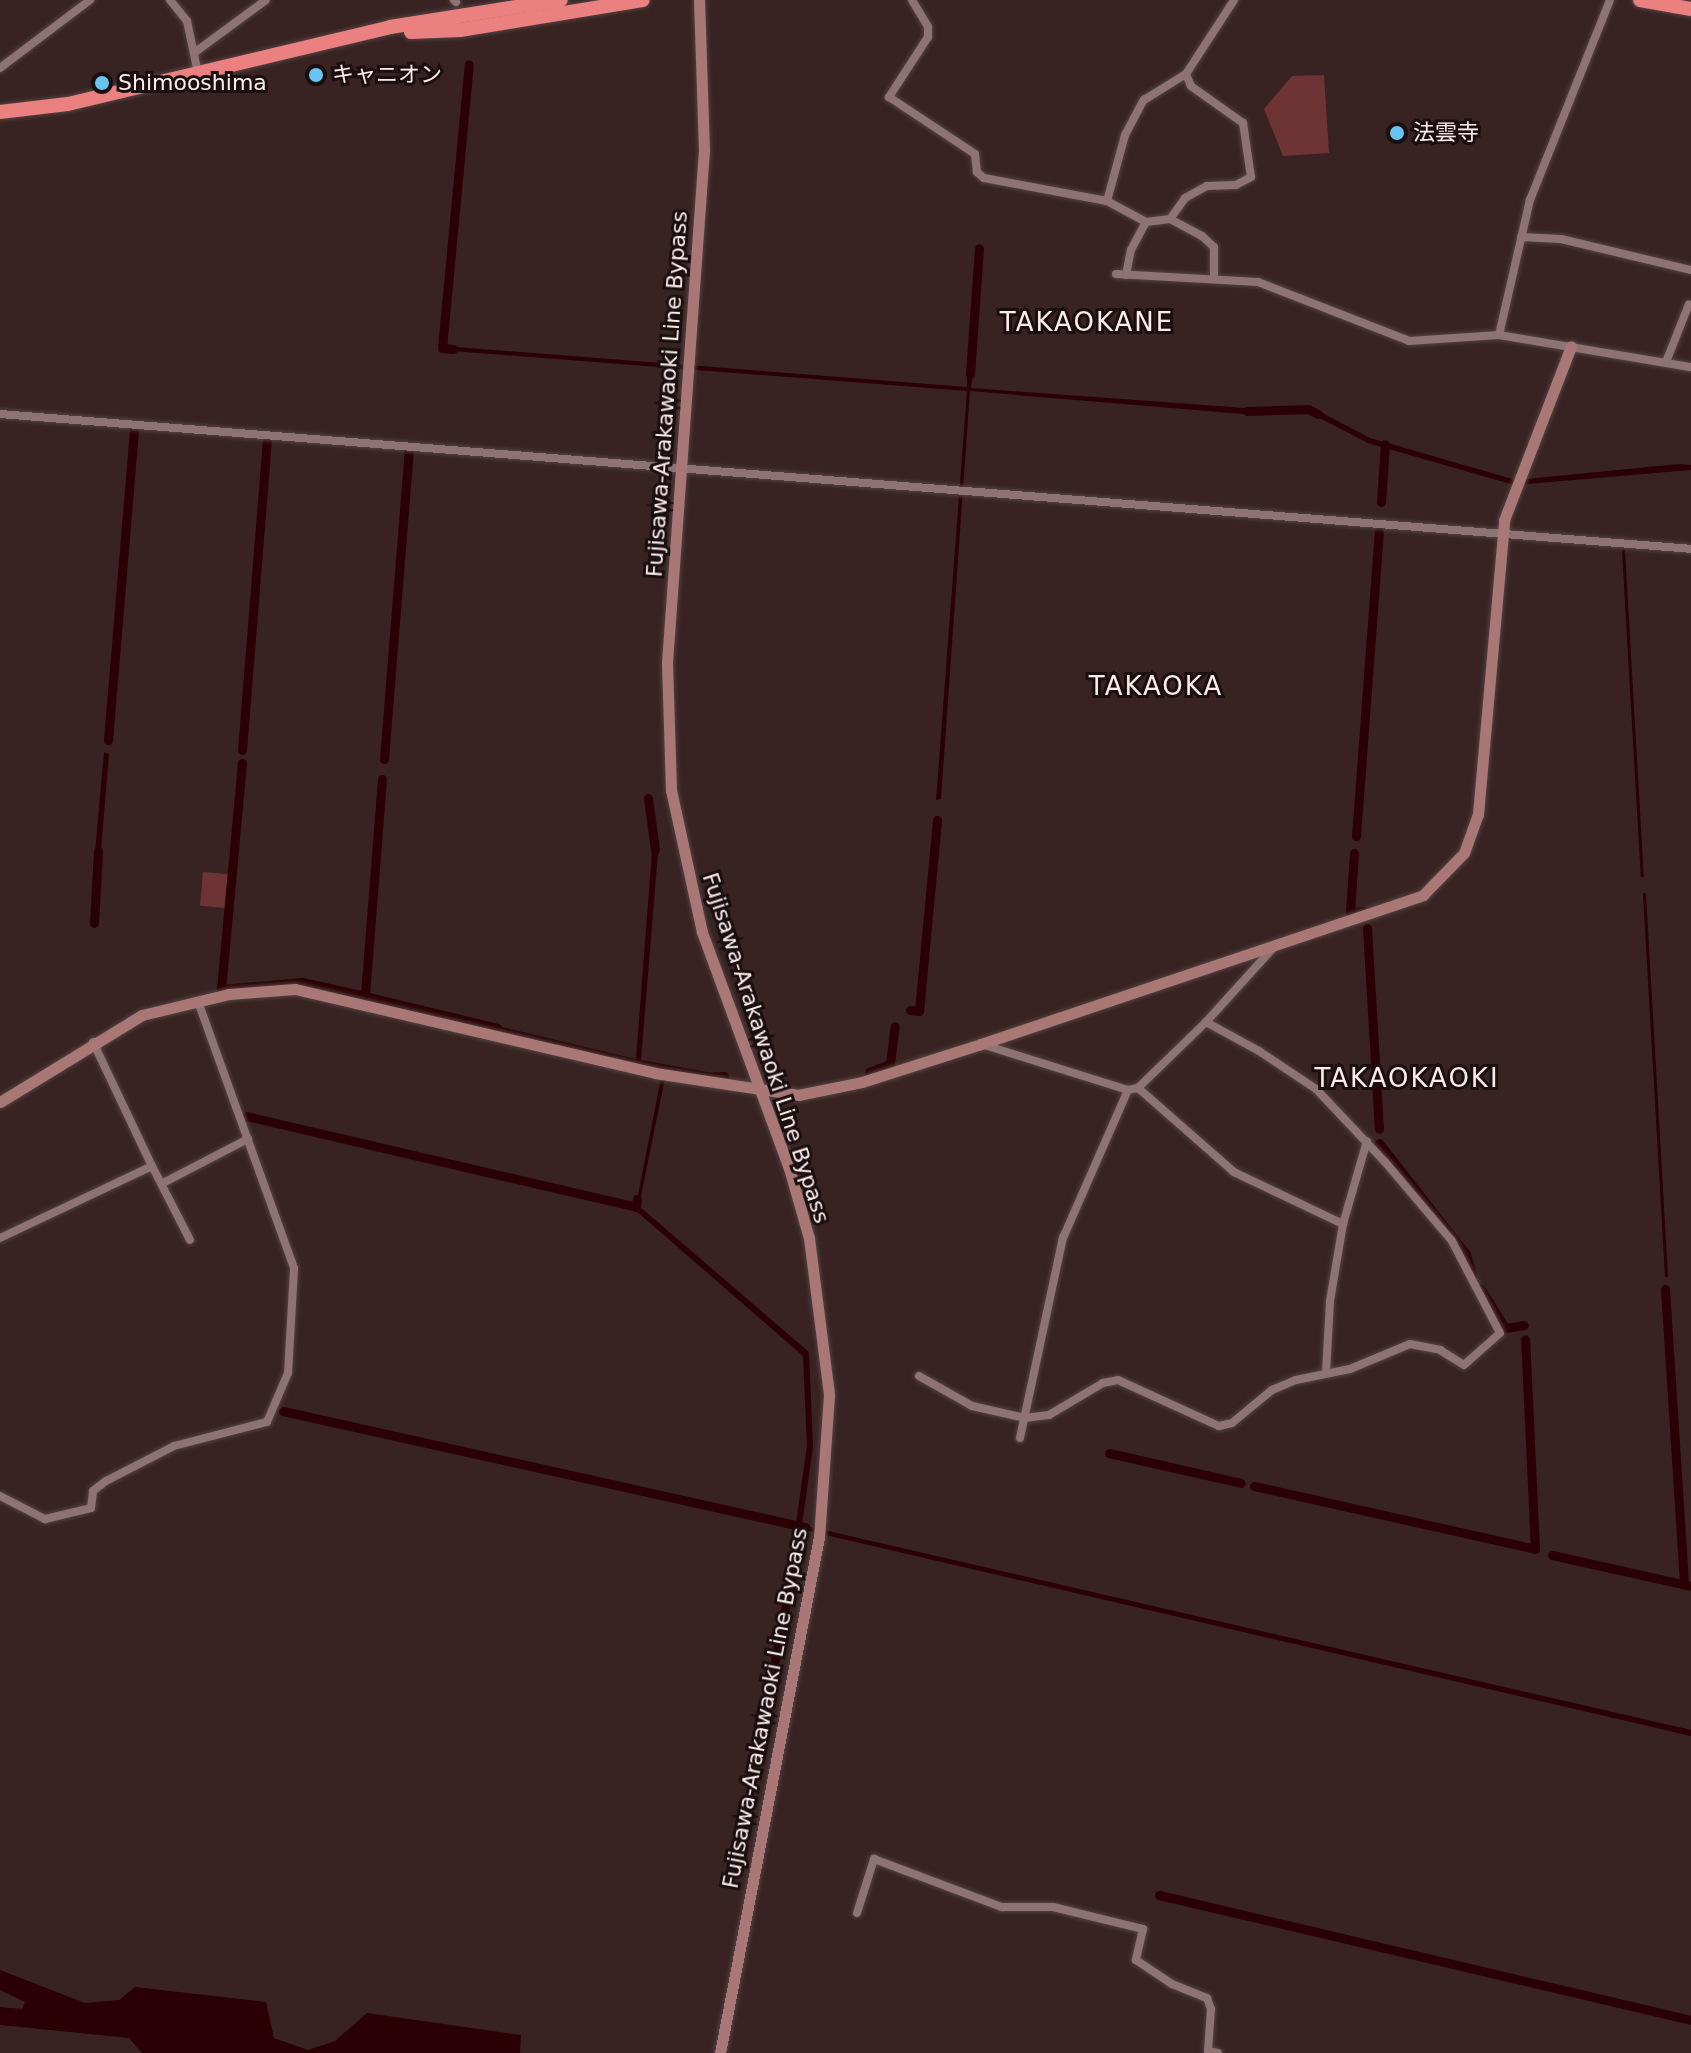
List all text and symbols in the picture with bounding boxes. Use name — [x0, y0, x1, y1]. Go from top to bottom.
place label: キャニオン — [332, 62, 442, 88]
marker: キャニオン — [307, 66, 325, 84]
place label: Shimooshima — [118, 70, 267, 96]
marker: Shimooshima — [93, 74, 111, 92]
place label: 法雲寺 — [1413, 120, 1479, 146]
marker: 法雲寺 — [1388, 124, 1406, 142]
street label: Fujisawa-Arakawaoki Line Bypass — [641, 210, 693, 578]
district label: TAKAOKANE — [1000, 307, 1174, 339]
district label: TAKAOKA — [1089, 671, 1223, 703]
street label: Fujisawa-Arakawaoki Line Bypass — [697, 869, 835, 1227]
district label: TAKAOKAOKI — [1314, 1063, 1500, 1095]
street label: Fujisawa-Arakawaoki Line Bypass — [717, 1525, 813, 1891]

